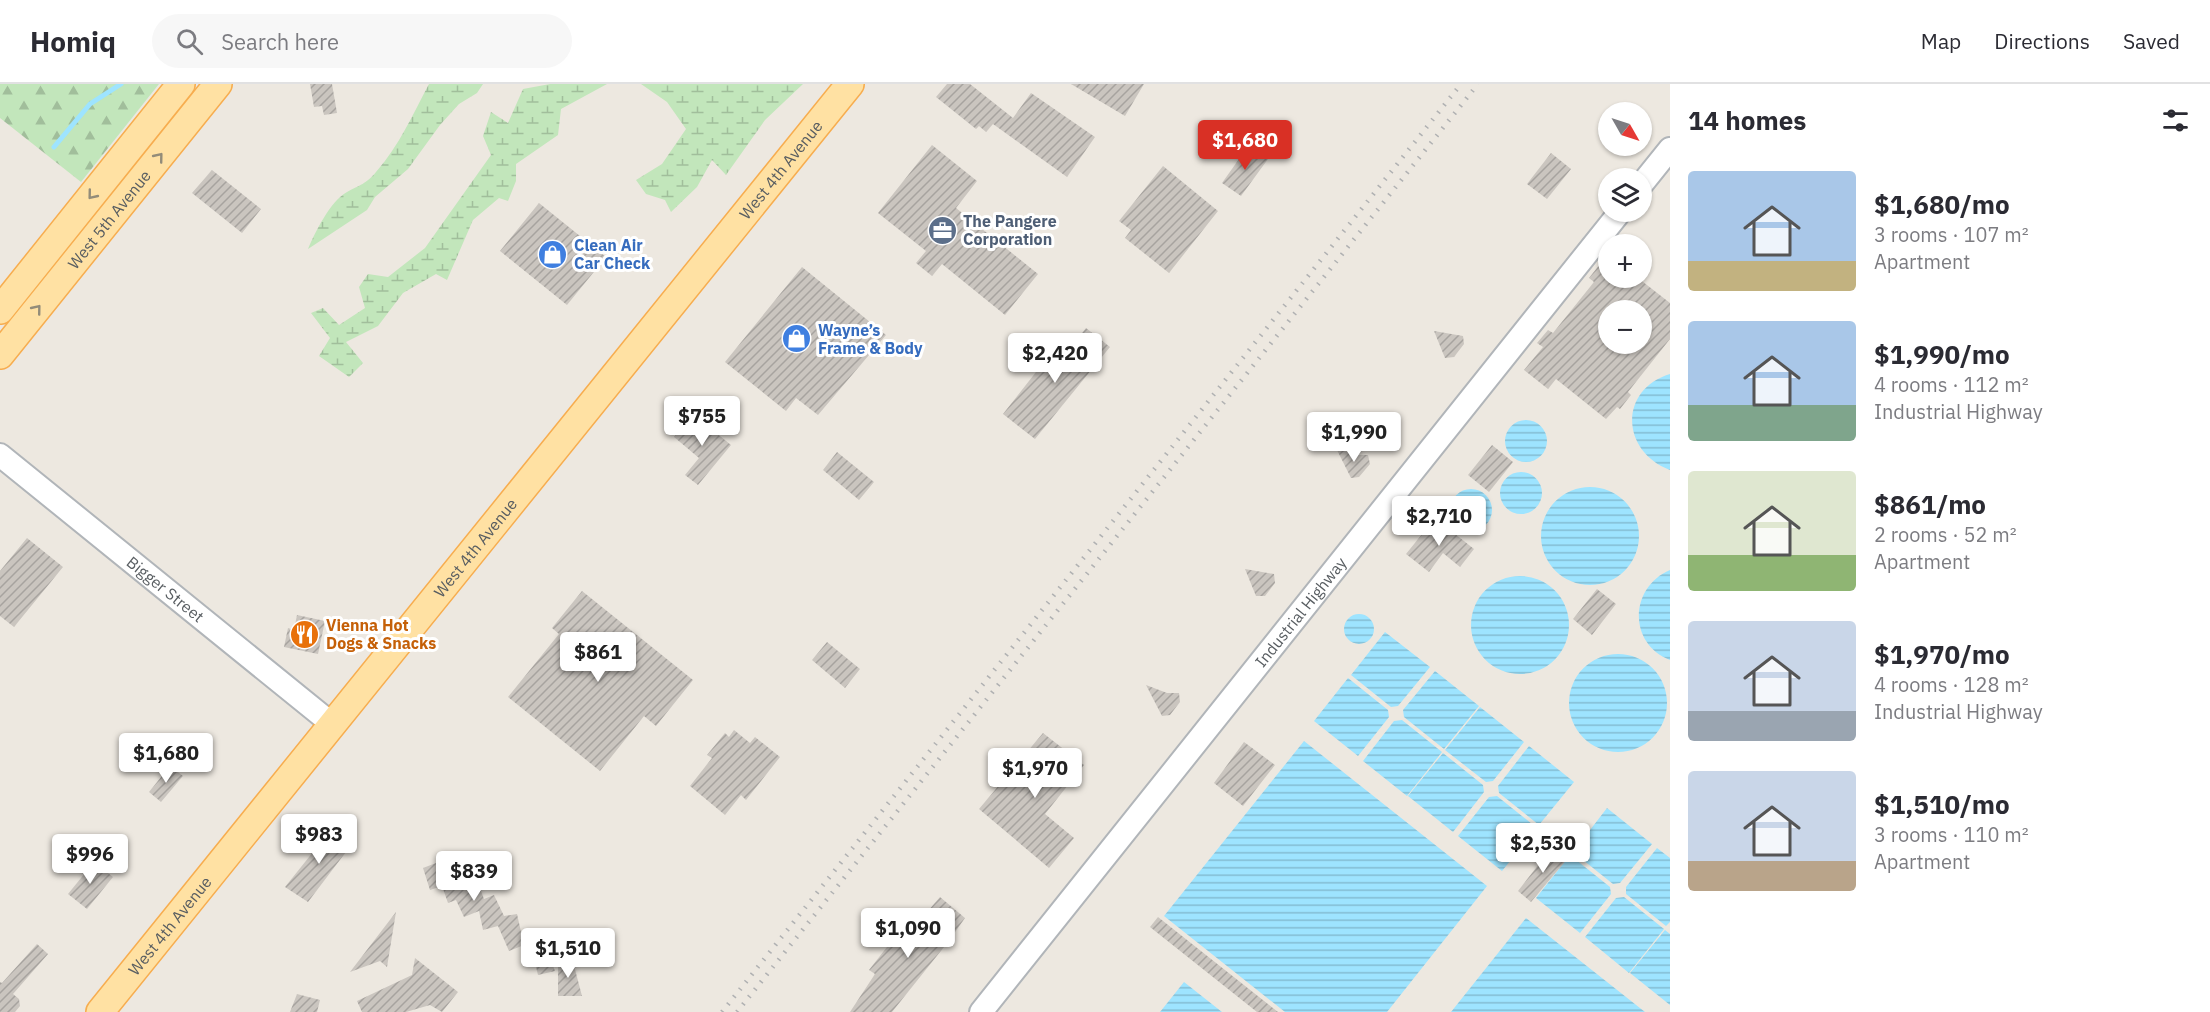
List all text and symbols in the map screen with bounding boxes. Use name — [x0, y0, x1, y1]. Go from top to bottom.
search box — [152, 14, 572, 68]
text: Homiq — [30, 23, 116, 60]
icon: search — [173, 25, 206, 58]
text: Search here — [221, 27, 339, 56]
text: Map — [1921, 27, 1961, 55]
text: Directions — [1994, 27, 2090, 55]
text: Saved — [2123, 27, 2180, 55]
north arrow — [1598, 102, 1652, 156]
map controls — [1598, 102, 1652, 354]
text: 14 homes — [1688, 103, 1806, 137]
icon: filters — [2159, 104, 2192, 137]
street label: West 4th Avenue — [735, 116, 827, 223]
pin: $1,680 — [1196, 120, 1294, 171]
text: $1,680 — [1212, 126, 1278, 153]
one-way arrow — [151, 153, 162, 164]
street label: West 5th Avenue — [63, 166, 155, 273]
button: layers — [1598, 168, 1652, 222]
text: $1,680/mo — [1874, 187, 2010, 221]
one-way arrow — [88, 188, 99, 199]
icon: home — [1736, 195, 1808, 267]
place label: The Pangere Corporation — [963, 211, 1057, 249]
office icon: The Pangere Corporation — [926, 214, 958, 246]
text: 3 rooms · 107 m² — [1874, 221, 2029, 248]
button: + — [1598, 234, 1652, 288]
place label: Clean Air Car Check — [574, 235, 651, 273]
shop icon: Clean Air Car Check — [537, 238, 569, 270]
text: Apartment — [1874, 248, 1970, 275]
button: − — [1598, 300, 1652, 354]
one-way arrow — [29, 305, 40, 316]
place label: Wayne’s Frame & Body — [818, 320, 923, 358]
shop icon: Wayne’s Frame & Body — [781, 323, 813, 355]
pin: $2,420 — [1006, 333, 1104, 384]
text: $1,990/mo — [1874, 337, 2010, 371]
text: $2,420 — [1022, 339, 1088, 366]
icon: home — [1736, 345, 1808, 417]
text: 4 rooms · 112 m² — [1874, 371, 2029, 398]
pin: $755 — [666, 396, 738, 447]
text: Industrial Highway — [1874, 398, 2043, 425]
text: $755 — [678, 402, 726, 429]
pin: $1,990 — [1305, 412, 1403, 463]
text: $1,990 — [1321, 418, 1387, 445]
text: $861/mo — [1874, 487, 1986, 521]
street label: West 4th Avenue — [429, 494, 521, 601]
icon: home — [1736, 495, 1808, 567]
pin: $2,710 — [1390, 496, 1488, 547]
text: $2,710 — [1406, 502, 1472, 529]
text: 2 rooms · 52 m² — [1874, 521, 2017, 548]
text: Apartment — [1874, 548, 1970, 575]
street label: Bigger Street — [123, 552, 208, 626]
street label: Industrial Highway — [1251, 553, 1351, 671]
place label: Vienna Hot Dogs & Snacks — [326, 615, 436, 653]
restaurant icon: Vienna Hot Dogs & Snacks — [289, 618, 321, 650]
pin: $861 — [562, 632, 634, 683]
text: $1,970/mo — [1874, 637, 2010, 671]
text: $861 — [574, 638, 622, 665]
icon: home — [1736, 645, 1808, 717]
text: 4 rooms · 128 m² — [1874, 671, 2029, 698]
text: Industrial Highway — [1874, 698, 2043, 725]
pin: $1,680 — [117, 733, 215, 784]
text: $1,680 — [133, 739, 199, 766]
pin: $1,970 — [986, 748, 1084, 799]
text: $1,970 — [1002, 754, 1068, 781]
text: $1,510/mo — [1874, 787, 2010, 821]
icon: home — [1736, 795, 1808, 867]
pin: $983 — [283, 814, 355, 865]
text: $983 — [295, 820, 343, 847]
text: 3 rooms · 110 m² — [1874, 821, 2029, 848]
pin: $2,530 — [1494, 823, 1592, 874]
text: $2,530 — [1510, 829, 1576, 856]
pin: $996 — [54, 834, 126, 885]
text: $996 — [66, 840, 114, 867]
text: Apartment — [1874, 848, 1970, 875]
pin: $839 — [438, 851, 510, 902]
text: $839 — [450, 857, 498, 884]
street label: West 4th Avenue — [124, 872, 216, 979]
pin: $1,090 — [859, 908, 957, 959]
text: $1,090 — [875, 914, 941, 941]
pin: $1,510 — [519, 928, 617, 979]
text: $1,510 — [535, 934, 601, 961]

